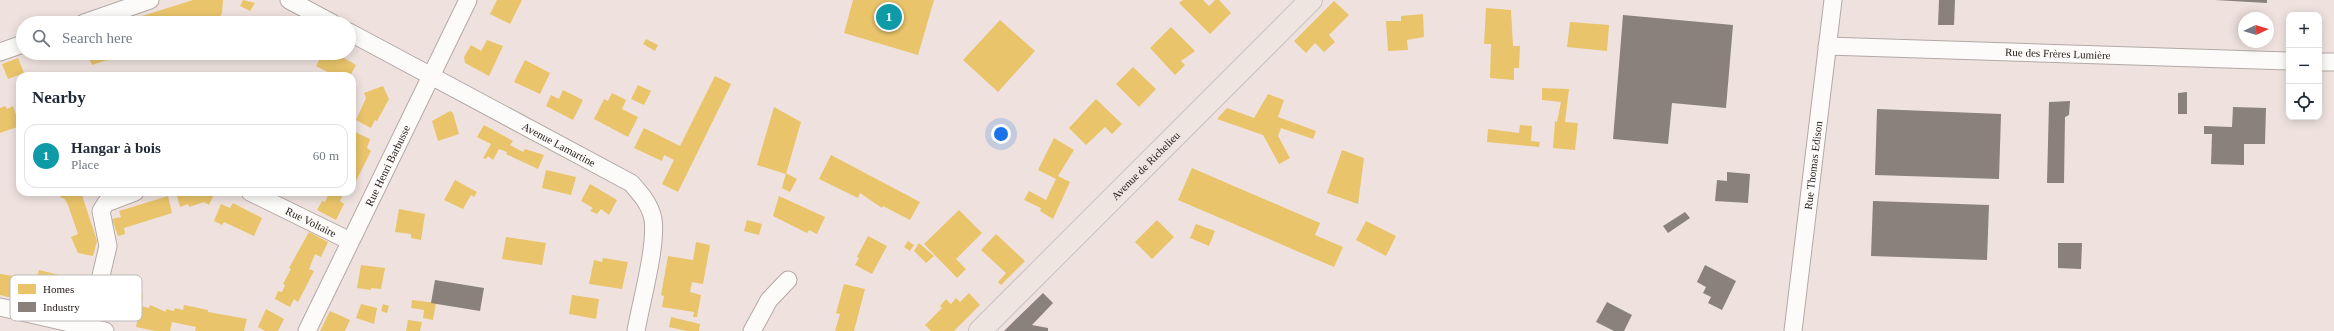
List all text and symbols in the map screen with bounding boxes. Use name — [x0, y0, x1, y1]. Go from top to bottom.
pin: 1 — [876, 2, 902, 32]
north arrow — [2238, 12, 2274, 48]
map controls — [2286, 12, 2322, 120]
button: + — [2286, 12, 2322, 48]
search box — [16, 16, 356, 60]
icon: search — [30, 27, 52, 49]
text: Search here — [62, 30, 132, 46]
street label: Rue des Frères Lumière — [2005, 46, 2111, 61]
button: − — [2286, 48, 2322, 84]
button: locate — [2286, 84, 2322, 120]
text: Nearby — [32, 88, 86, 107]
street label: Avenue Lamartine — [520, 120, 598, 169]
street label: Rue Thomas Edison — [1802, 120, 1824, 210]
street label: Rue Henri Barbusse — [363, 123, 412, 208]
your location — [991, 124, 1011, 144]
street label: Avenue de Richelieu — [1109, 129, 1182, 202]
text: Hangar à bois — [71, 140, 161, 156]
text: 1 — [43, 148, 49, 163]
text: 60 m — [313, 148, 339, 163]
text: Place — [71, 157, 99, 172]
street label: Rue Voltaire — [284, 204, 338, 239]
legend — [10, 275, 142, 321]
text: Homes — [43, 283, 74, 295]
text: Industry — [43, 301, 80, 313]

